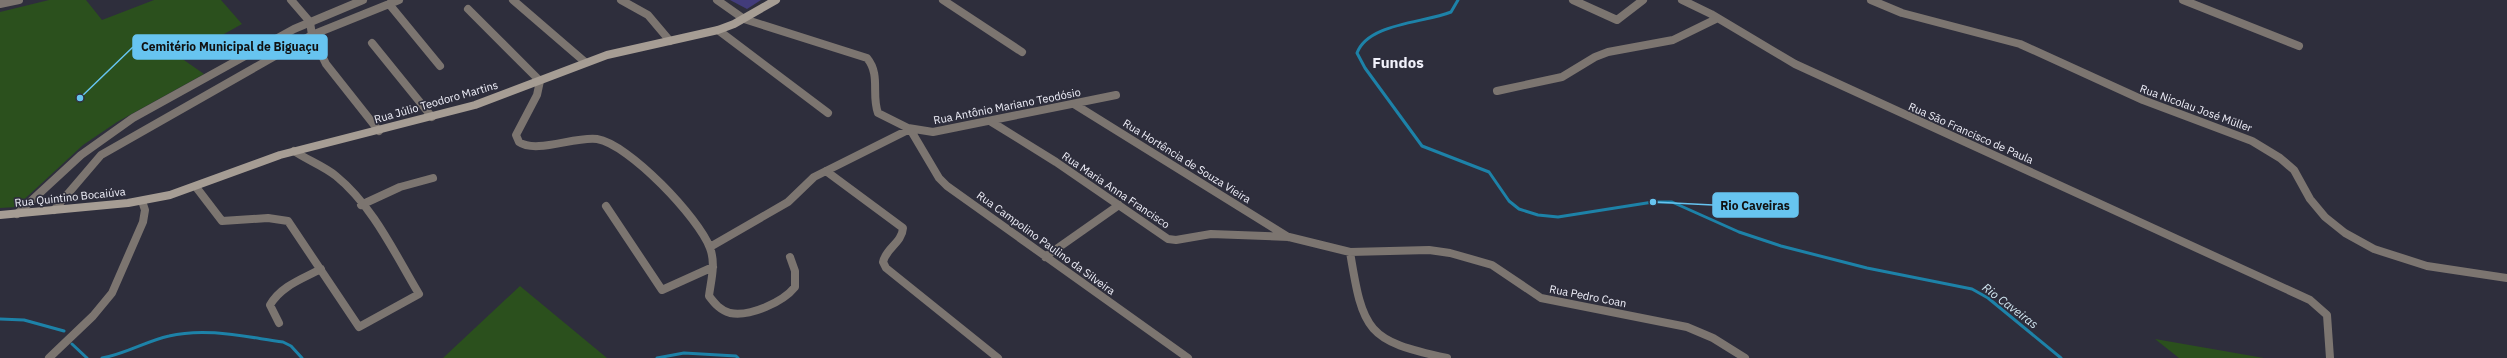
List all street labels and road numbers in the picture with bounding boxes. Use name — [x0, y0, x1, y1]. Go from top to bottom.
street label: Rua Júlio Teodoro Martins — [372, 78, 500, 126]
street label: Rua Nicolau José Müller — [2138, 81, 2254, 135]
street label: Rua Antônio Mariano Teodósio — [932, 85, 1082, 127]
street label: Rua São Francisco de Paula — [1906, 99, 2036, 167]
street label: Rua Hortência de Souza Vieira — [1120, 116, 1254, 206]
street label: Rua Maria Anna Francisco — [1059, 149, 1173, 231]
street label: Rua Quintino Bocaiúva — [14, 184, 126, 210]
street label: Rua Campolino Paulino da Silveira — [974, 188, 1118, 298]
street label: Rua Pedro Coan — [1548, 282, 1628, 310]

